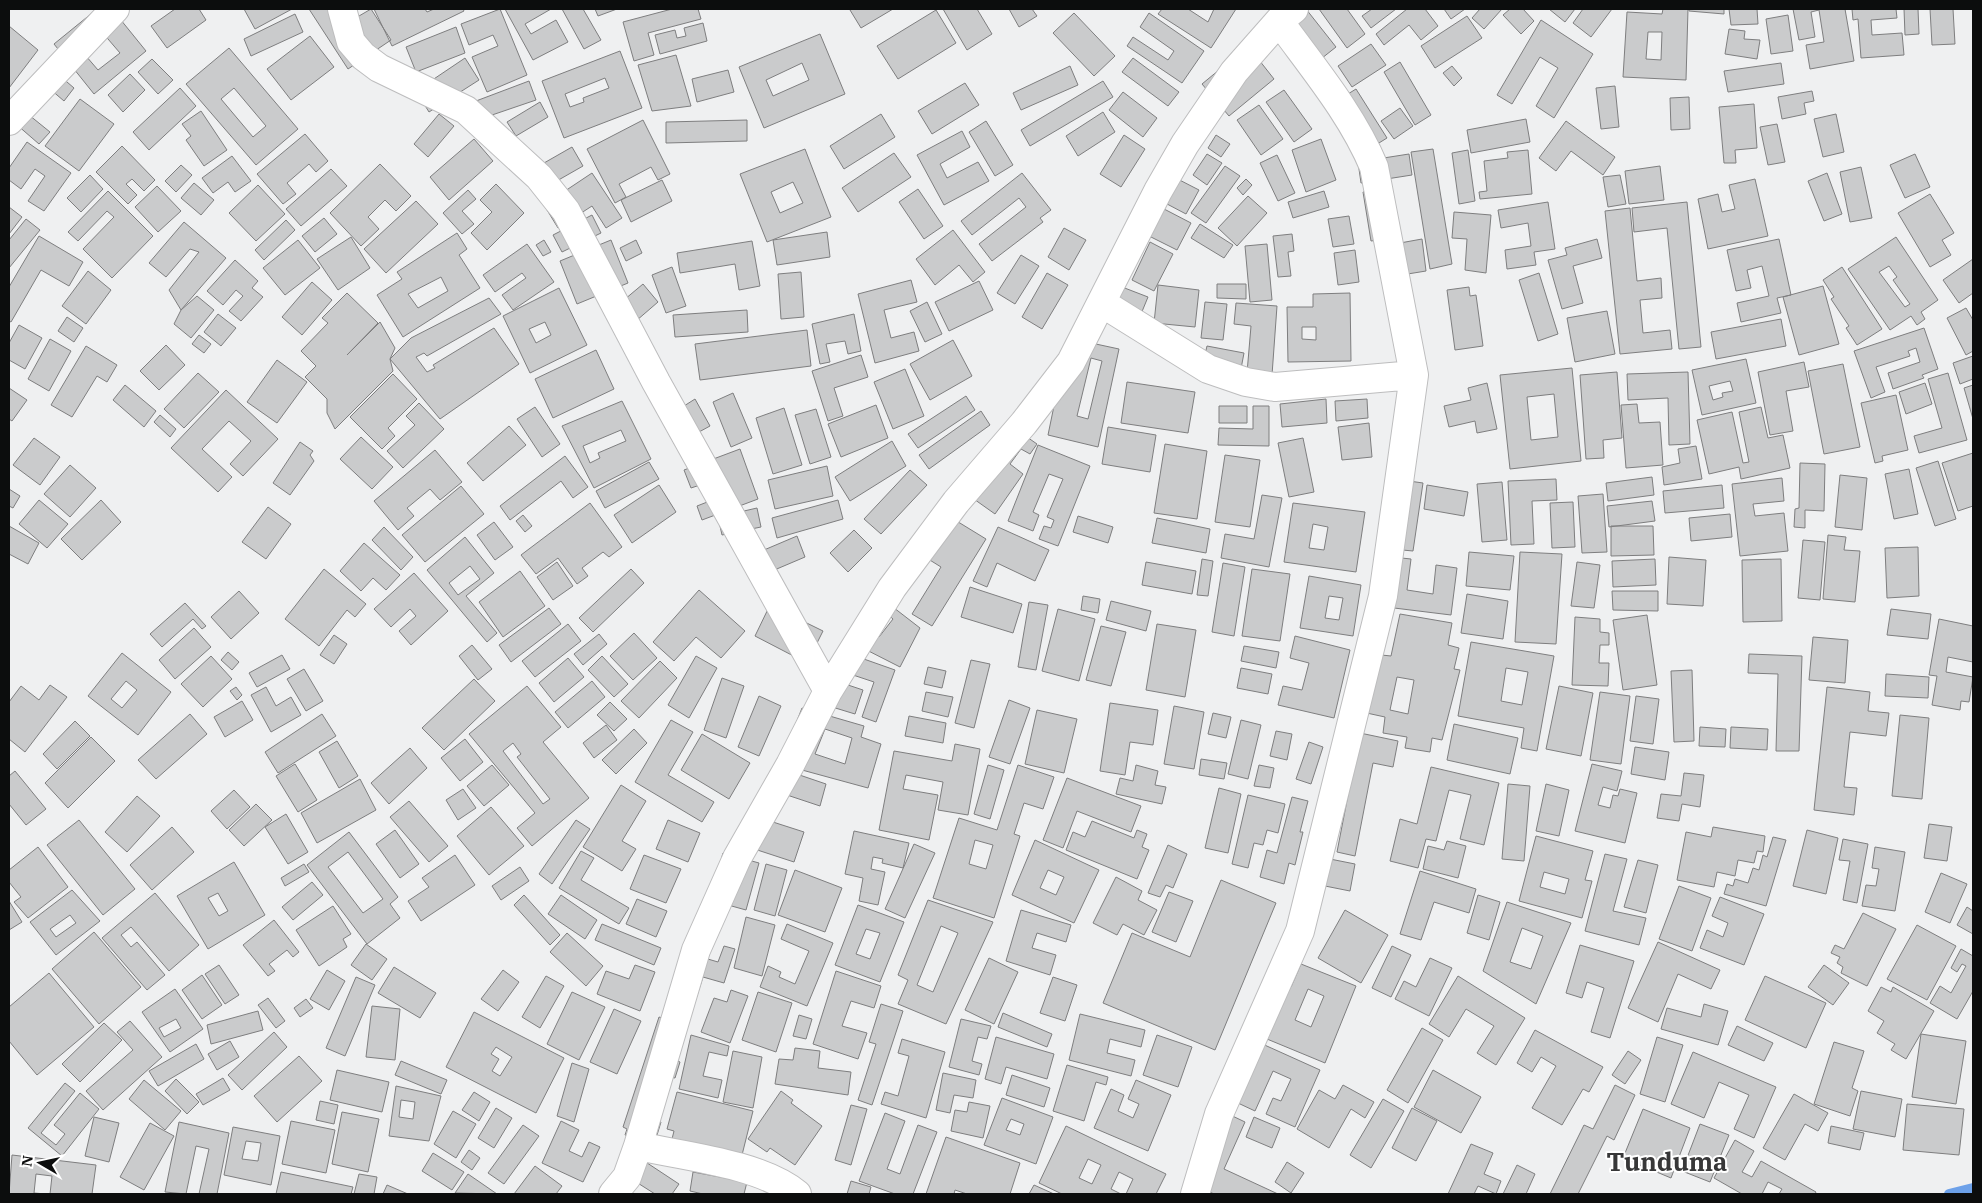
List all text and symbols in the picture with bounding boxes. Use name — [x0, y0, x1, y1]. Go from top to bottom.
north arrow — [15, 1138, 65, 1188]
district label: Tunduma — [1607, 1145, 1727, 1178]
text: N — [17, 1154, 37, 1168]

